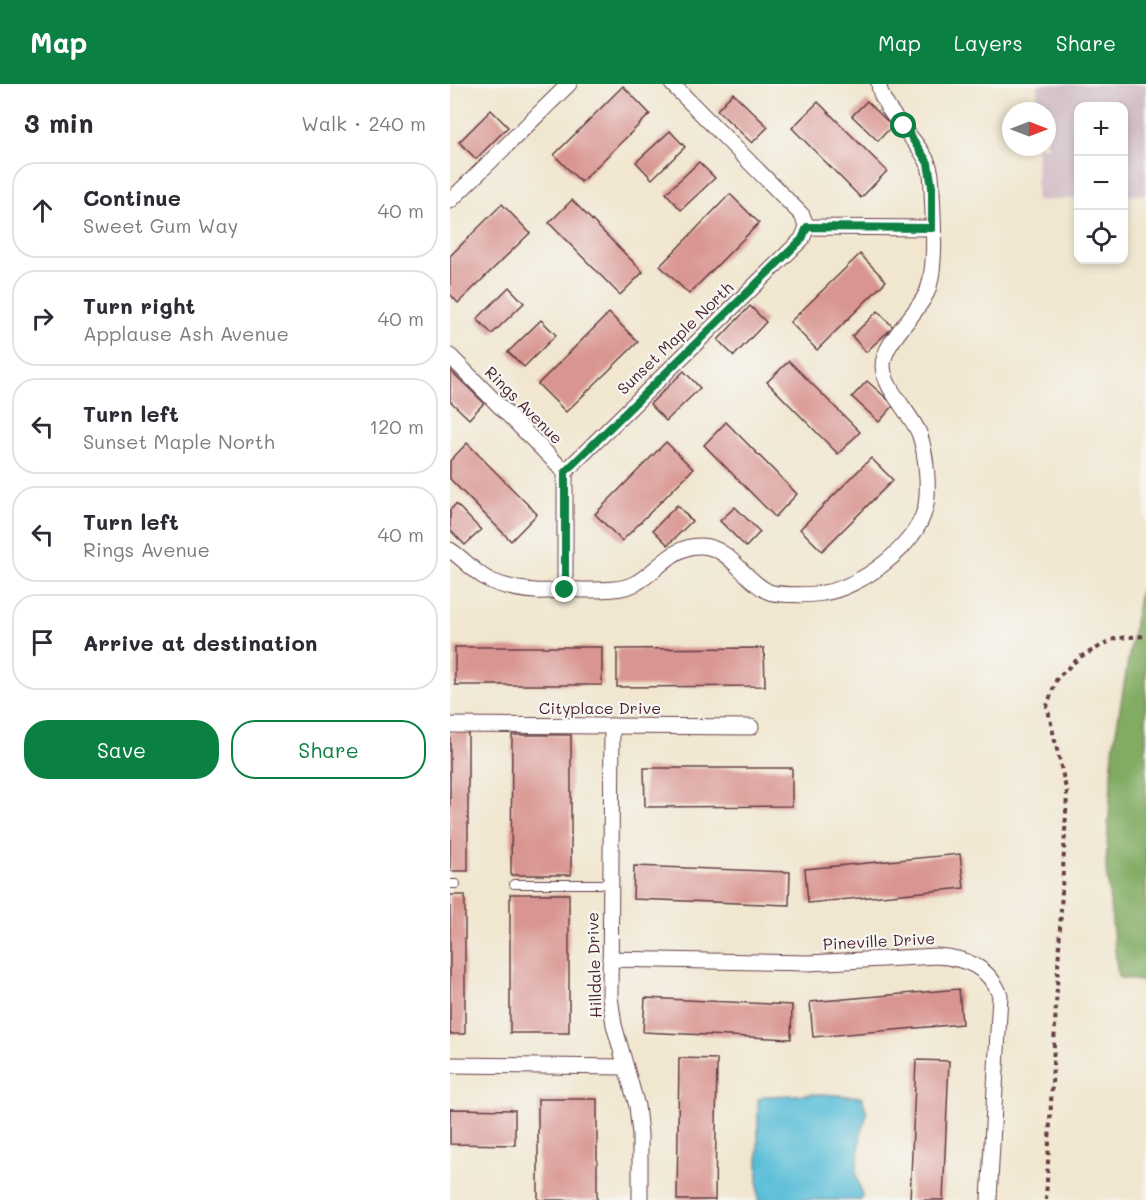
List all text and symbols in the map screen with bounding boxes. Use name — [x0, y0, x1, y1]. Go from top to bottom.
text: Map — [30, 24, 87, 60]
text: Map — [878, 29, 921, 56]
text: Layers — [954, 29, 1023, 56]
text: Share — [1056, 29, 1116, 56]
north arrow — [1002, 102, 1056, 156]
map controls — [1074, 102, 1128, 264]
button: + — [1074, 102, 1128, 156]
text: 3 min — [24, 106, 93, 140]
text: Walk · 240 m — [301, 110, 426, 136]
route start — [890, 112, 916, 138]
button: − — [1074, 156, 1128, 210]
text: Continue — [83, 183, 181, 212]
icon: ahead — [26, 194, 59, 227]
text: 40 m — [378, 197, 424, 223]
button: locate — [1074, 210, 1128, 264]
text: Sweet Gum Way — [83, 212, 238, 238]
street label: Sunset Maple North — [612, 277, 737, 399]
text: Turn right — [83, 291, 195, 320]
icon: right — [26, 302, 59, 335]
text: 40 m — [378, 305, 424, 331]
text: Applause Ash Avenue — [83, 320, 289, 346]
street label: Rings Avenue — [481, 361, 568, 448]
text: Turn left — [83, 399, 179, 428]
icon: left — [26, 410, 59, 443]
text: 120 m — [369, 413, 424, 439]
text: Sunset Maple North — [83, 428, 275, 454]
text: Turn left — [83, 507, 179, 536]
icon: left — [26, 518, 59, 551]
text: 40 m — [378, 521, 424, 547]
text: Rings Avenue — [83, 536, 210, 562]
route end — [551, 576, 577, 602]
icon: arrive — [26, 626, 59, 659]
text: Arrive at destination — [83, 628, 318, 657]
street label: Cityplace Drive — [539, 697, 661, 718]
button: Save — [24, 720, 219, 779]
button: Share — [231, 720, 426, 779]
street label: Hilldale Drive — [581, 912, 606, 1018]
street label: Pineville Drive — [822, 927, 936, 954]

